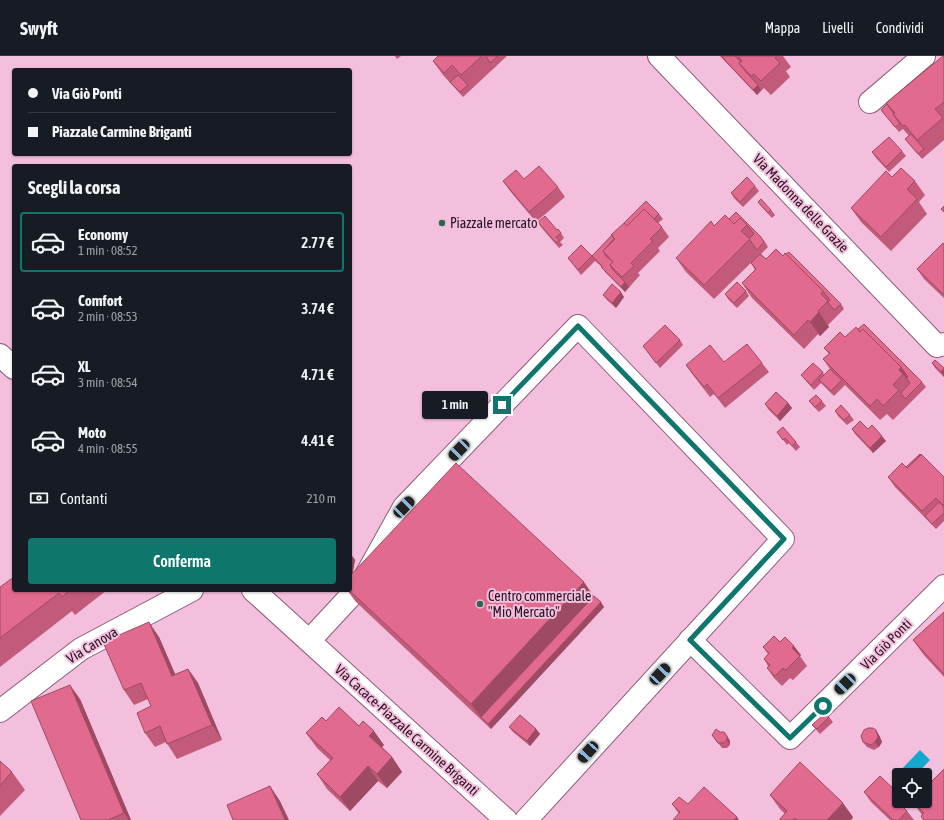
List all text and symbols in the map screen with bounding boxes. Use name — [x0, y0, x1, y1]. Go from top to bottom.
text: Swyft — [20, 17, 58, 39]
text: Mappa — [765, 20, 800, 36]
text: Livelli — [822, 20, 854, 36]
text: Condividi — [876, 20, 924, 36]
text: Via Giò Ponti — [52, 85, 122, 102]
text: Piazzale Carmine Briganti — [52, 123, 192, 140]
street label: Via Madonna delle Grazie — [750, 150, 852, 256]
text: Scegli la corsa — [28, 177, 120, 198]
place label: Piazzale mercato — [450, 215, 537, 231]
marker: Piazzale mercato — [437, 218, 447, 228]
icon: car — [30, 224, 66, 260]
text: Economy — [78, 226, 128, 243]
text: 2.77 € — [301, 234, 334, 251]
text: 1 min · 08:52 — [78, 243, 138, 258]
icon: car — [30, 290, 66, 326]
text: Comfort — [78, 292, 122, 309]
text: 3.74 € — [301, 300, 334, 317]
text: 2 min · 08:53 — [78, 309, 138, 324]
icon: car — [30, 356, 66, 392]
text: XL — [78, 358, 91, 375]
text: 4.71 € — [301, 366, 334, 383]
text: 3 min · 08:54 — [78, 375, 138, 390]
callout: 1 min — [422, 391, 488, 419]
route end — [493, 396, 511, 414]
text: 1 min — [442, 397, 468, 412]
icon: car — [30, 422, 66, 458]
text: Moto — [78, 424, 106, 441]
text: 4.41 € — [301, 432, 334, 449]
car — [446, 437, 472, 463]
text: 4 min · 08:55 — [78, 441, 138, 456]
icon: cash — [28, 487, 50, 509]
text: Contanti — [60, 490, 107, 507]
text: 210 m — [307, 491, 336, 506]
car — [391, 494, 417, 520]
button: Conferma — [28, 538, 336, 584]
place label: Centro commerciale "Mio Mercato" — [488, 588, 591, 620]
marker: Centro commerciale "Mio Mercato" — [475, 599, 485, 609]
street label: Via Giò Ponti — [857, 615, 915, 673]
street label: Via Canova — [64, 624, 120, 666]
street label: Via Cacace-Piazzale Carmine Briganti — [332, 661, 482, 799]
car — [647, 661, 673, 687]
car — [832, 671, 858, 697]
route start — [814, 697, 832, 715]
car — [576, 739, 600, 765]
map controls — [892, 768, 932, 808]
button: locate — [892, 768, 932, 808]

